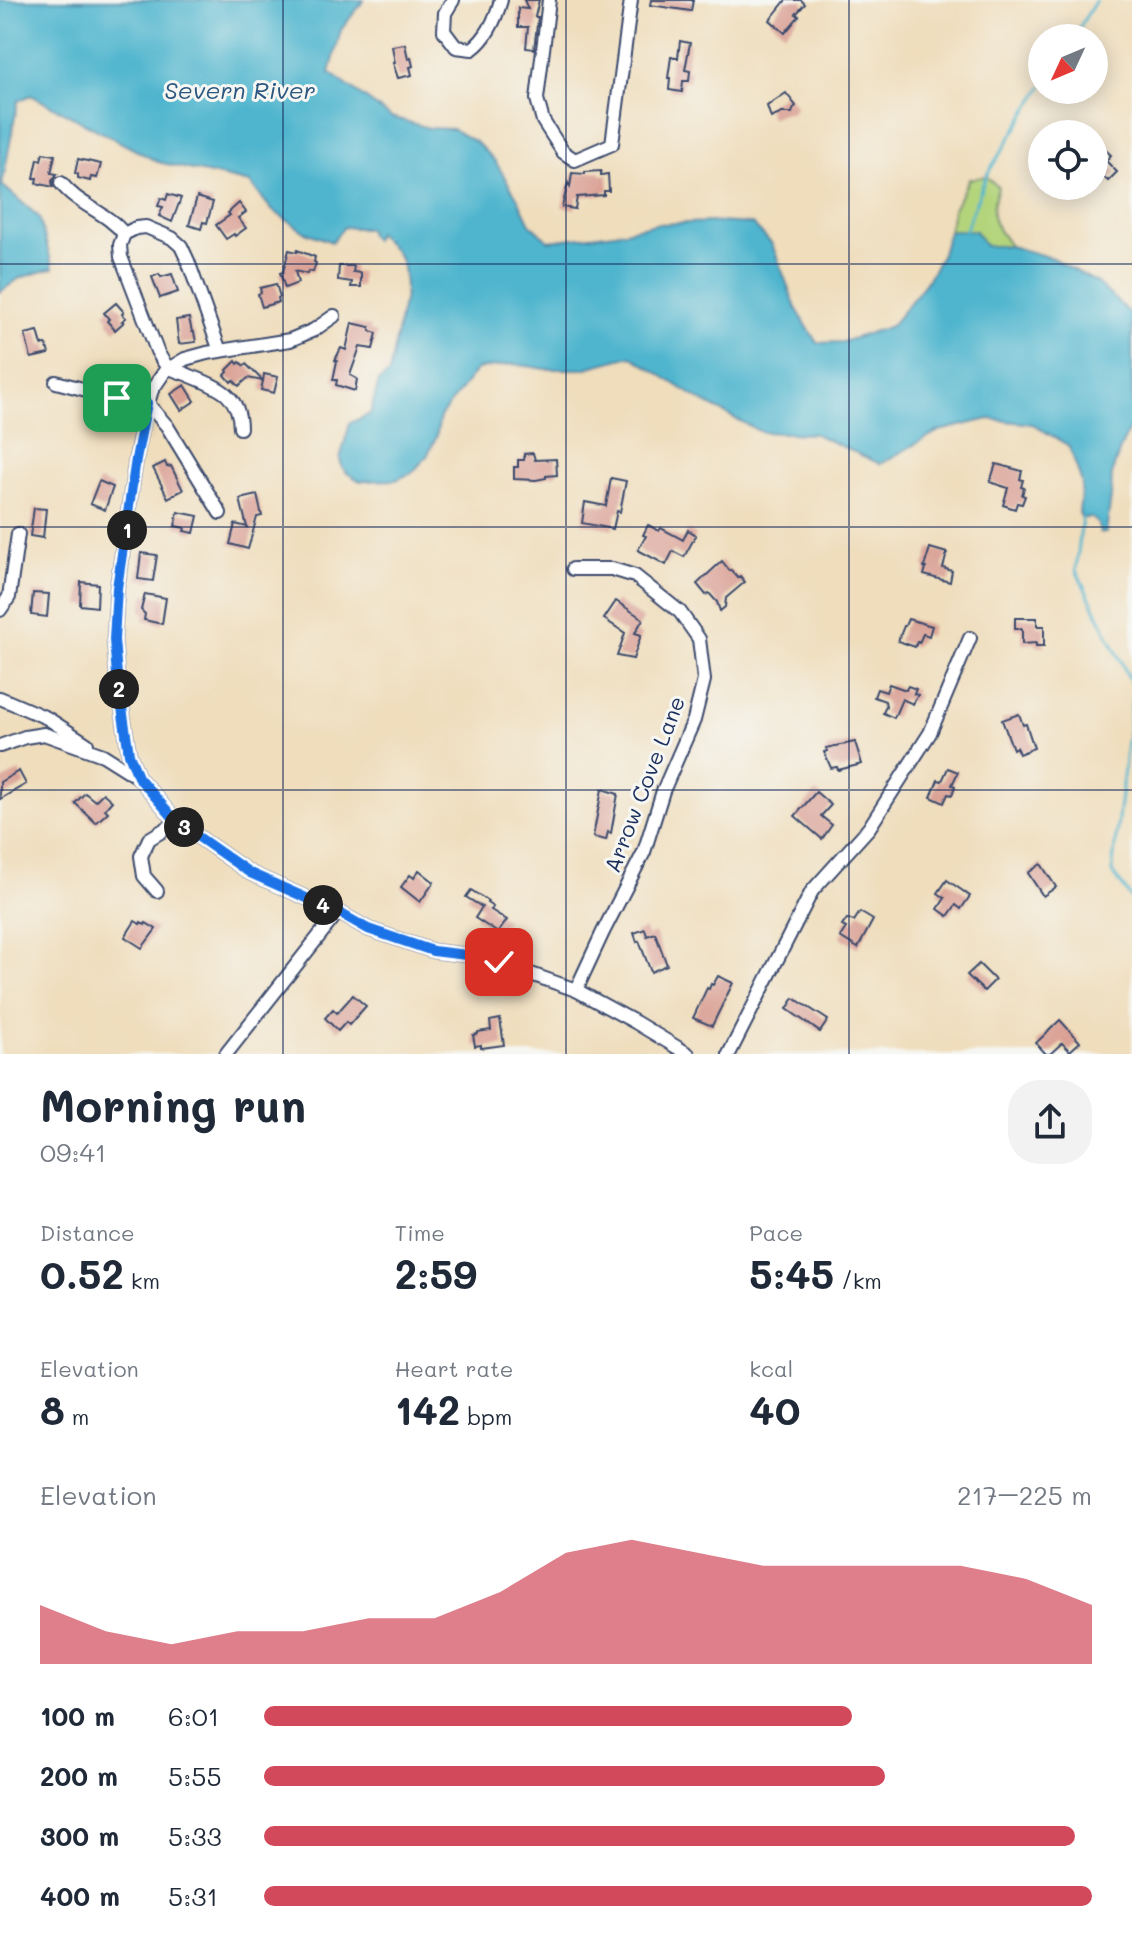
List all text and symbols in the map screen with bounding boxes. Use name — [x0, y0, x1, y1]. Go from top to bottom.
north arrow — [1028, 24, 1108, 104]
map controls — [1028, 24, 1108, 200]
water label: Severn River — [164, 74, 316, 105]
button: locate — [1028, 120, 1108, 200]
pin — [83, 364, 151, 432]
icon: arrive — [95, 376, 139, 420]
pin: 1 — [107, 510, 147, 550]
text: 1 — [122, 515, 132, 544]
pin: 2 — [99, 669, 139, 709]
text: 2 — [113, 674, 125, 703]
street label: Arrow Cove Lane — [597, 692, 691, 876]
pin: 3 — [164, 807, 204, 847]
text: 3 — [177, 812, 191, 841]
pin: 4 — [303, 885, 343, 925]
text: 4 — [316, 890, 330, 919]
pin — [465, 928, 533, 996]
icon: check — [477, 940, 521, 984]
text: Morning run — [40, 1076, 306, 1133]
button: share — [1008, 1080, 1092, 1164]
text: 09:41 — [40, 1135, 106, 1169]
text: Distance — [40, 1218, 135, 1247]
text: Time — [395, 1218, 445, 1247]
text: Pace — [749, 1218, 803, 1247]
text: 0.52 — [40, 1247, 124, 1299]
text: 2:59 — [395, 1247, 477, 1299]
text: 5:45 — [749, 1247, 834, 1299]
text: km — [124, 1266, 160, 1295]
text: /km — [834, 1266, 882, 1295]
text: Elevation — [40, 1354, 139, 1383]
text: Heart rate — [395, 1354, 513, 1383]
text: kcal — [749, 1354, 793, 1383]
text: 8 — [40, 1383, 65, 1435]
text: 142 — [395, 1383, 460, 1435]
text: 40 — [749, 1383, 800, 1435]
text: m — [65, 1402, 89, 1431]
text: bpm — [460, 1402, 512, 1431]
text: Elevation — [40, 1478, 157, 1512]
text: 217–225 m — [957, 1478, 1092, 1512]
text: 100 m — [40, 1699, 115, 1733]
text: 6:01 — [168, 1699, 219, 1733]
text: 200 m — [40, 1759, 118, 1793]
text: 5:55 — [168, 1759, 222, 1793]
text: 300 m — [40, 1819, 119, 1853]
text: 5:33 — [168, 1819, 222, 1853]
text: 400 m — [40, 1879, 120, 1913]
text: 5:31 — [168, 1879, 218, 1913]

